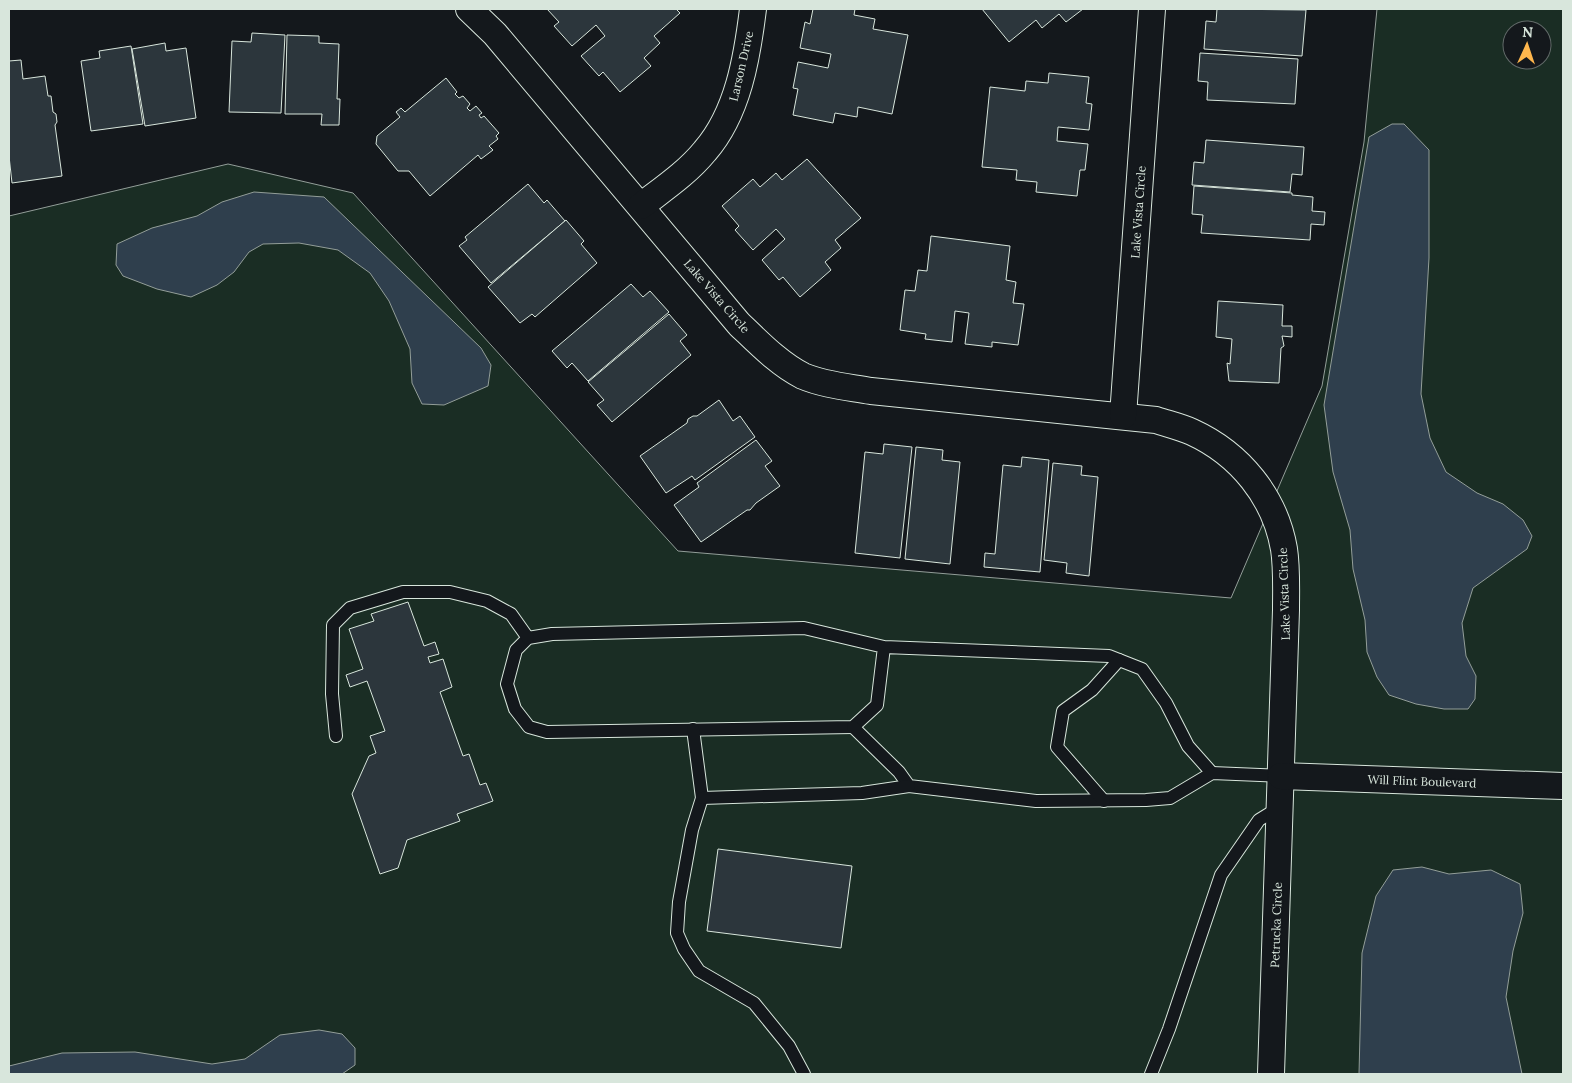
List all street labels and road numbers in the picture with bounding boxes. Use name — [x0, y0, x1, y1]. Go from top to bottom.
street label: Larson Drive — [726, 29, 756, 103]
street label: Lake Vista Circle — [1127, 165, 1149, 259]
street label: Lake Vista Circle — [681, 256, 753, 336]
street label: Lake Vista Circle — [1275, 547, 1293, 641]
street label: Will Flint Boulevard — [1367, 772, 1477, 790]
street label: Petrucka Circle — [1267, 881, 1285, 968]

